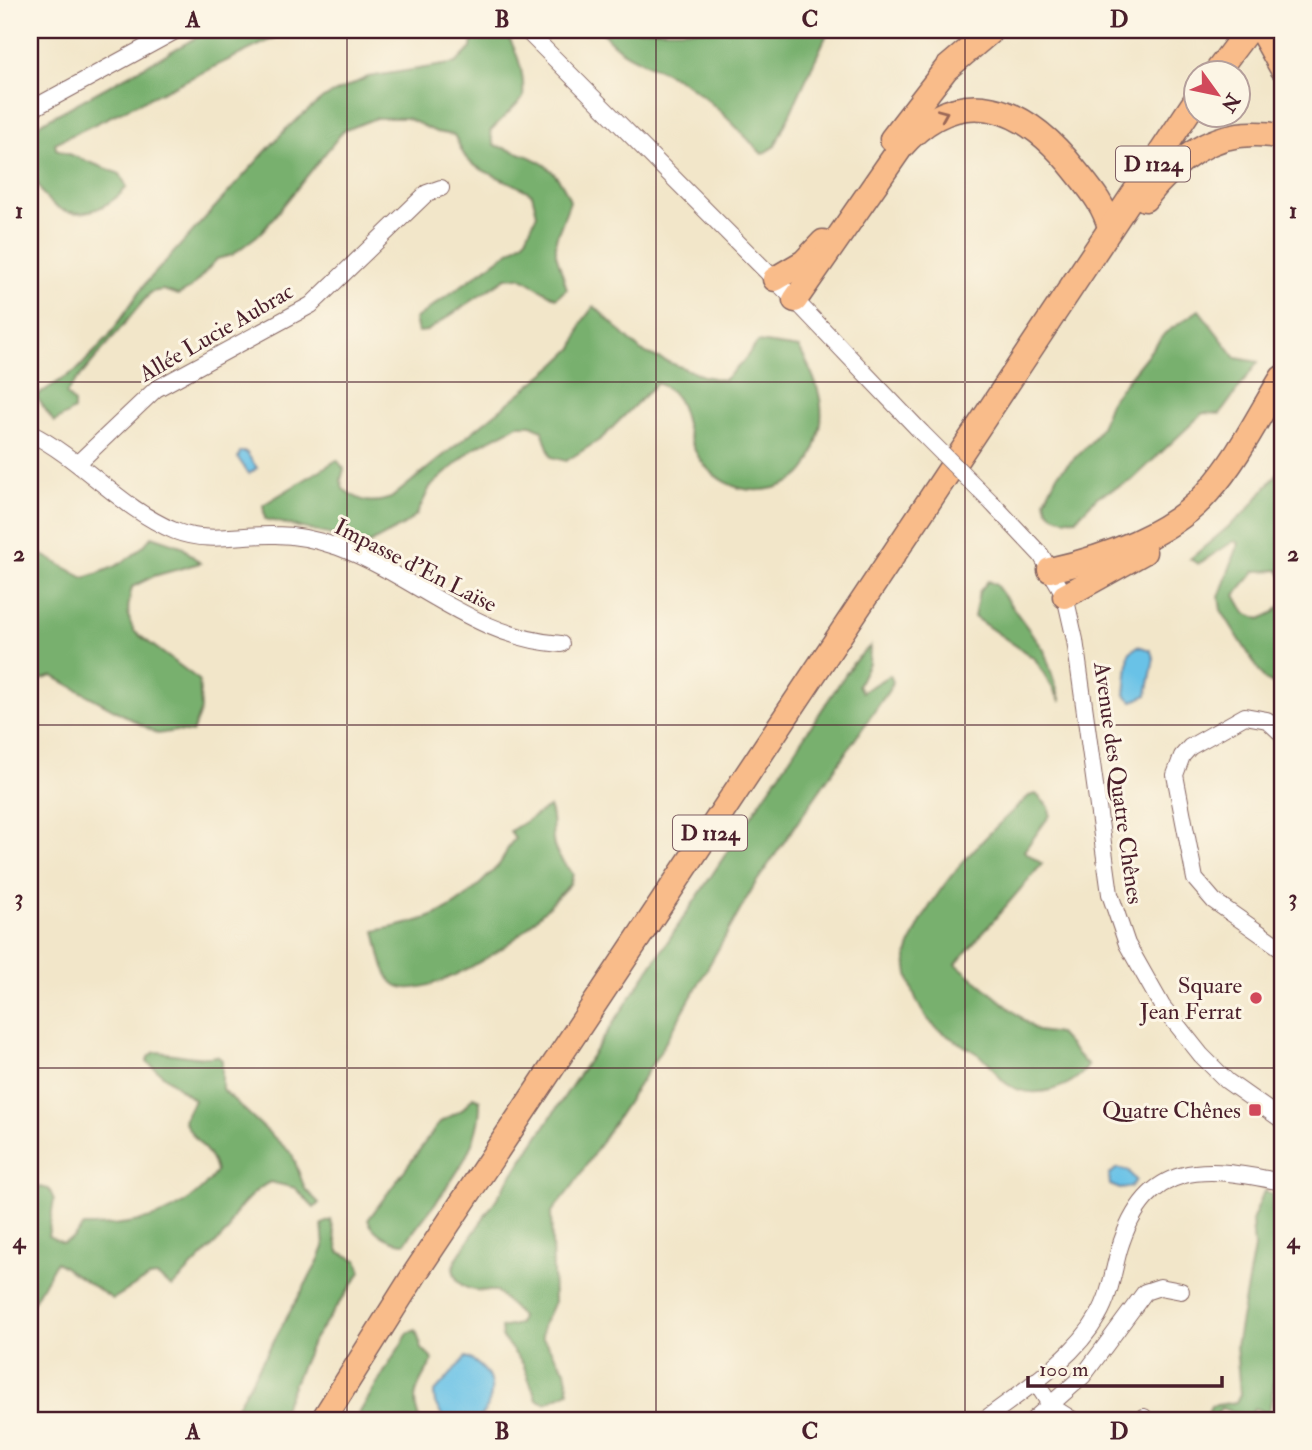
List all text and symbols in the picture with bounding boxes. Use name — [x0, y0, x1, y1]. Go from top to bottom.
text: A — [185, 5, 201, 34]
text: B — [494, 5, 510, 34]
text: C — [802, 5, 818, 34]
text: D — [1110, 5, 1128, 34]
north arrow — [1182, 60, 1252, 130]
text: N — [1215, 88, 1246, 117]
one-way arrow — [936, 109, 948, 123]
road number: D 1124 — [1116, 146, 1190, 182]
text: 1 — [15, 196, 23, 225]
text: 1 — [1289, 196, 1297, 225]
street label: Allée Lucie Aubrac — [133, 276, 299, 389]
street label: Impasse d'En Laïse — [329, 512, 502, 620]
text: 2 — [13, 539, 25, 568]
text: 2 — [1287, 539, 1299, 568]
street label: Avenue des Quatre Chênes — [1087, 659, 1150, 906]
road number: D 1124 — [673, 816, 747, 850]
text: 3 — [15, 883, 23, 912]
text: 3 — [1289, 883, 1297, 912]
place label: Square Jean Ferrat — [1139, 971, 1242, 1026]
marker: Square Jean Ferrat — [1248, 990, 1264, 1006]
place label: Quatre Chênes — [1102, 1096, 1241, 1125]
marker: Quatre Chênes — [1247, 1102, 1263, 1118]
text: 4 — [12, 1226, 27, 1255]
text: 4 — [1286, 1226, 1301, 1255]
scale bar — [1028, 1345, 1223, 1389]
text: 100 m — [1039, 1356, 1089, 1383]
text: A — [185, 1417, 201, 1446]
text: B — [494, 1417, 510, 1446]
text: C — [802, 1417, 818, 1446]
text: D — [1110, 1417, 1128, 1446]

